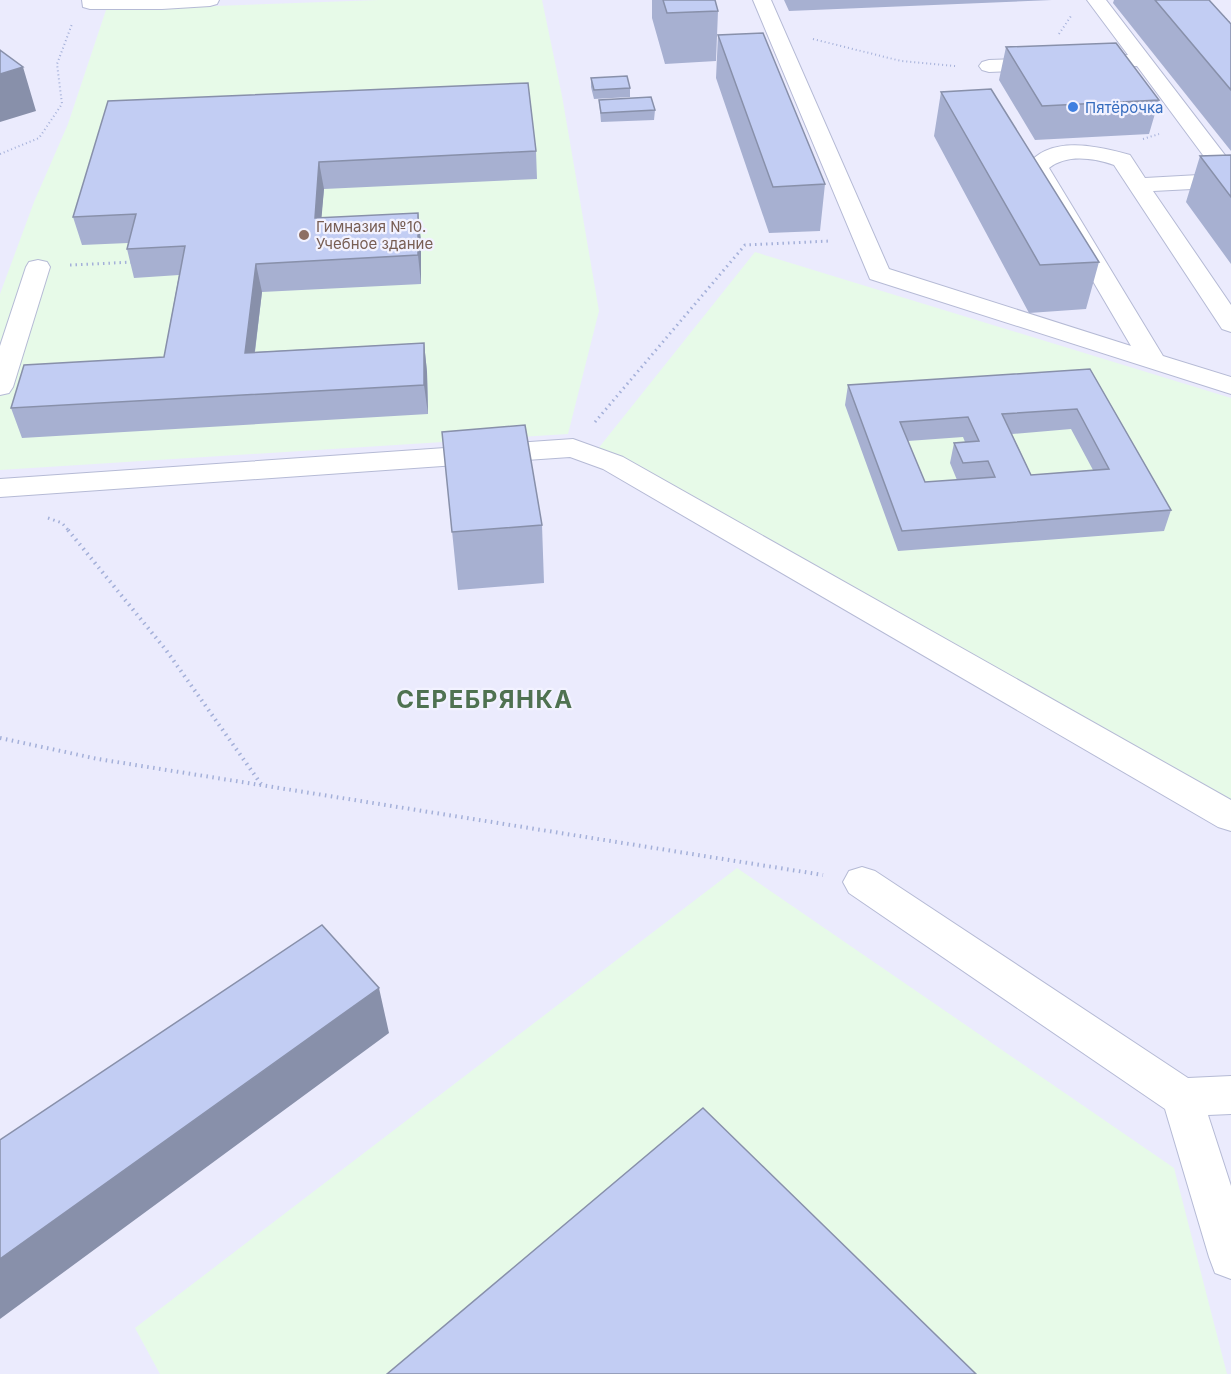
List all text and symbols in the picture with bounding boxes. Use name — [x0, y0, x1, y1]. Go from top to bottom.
place label: Пятёрочка — [1085, 98, 1164, 117]
marker: Пятёрочка — [1066, 100, 1080, 114]
place label: Гимназия №10. Учебное здание — [316, 217, 433, 253]
marker: Гимназия №10. Учебное здание — [297, 228, 311, 242]
district label: СЕРЕБРЯНКА — [396, 685, 574, 714]

